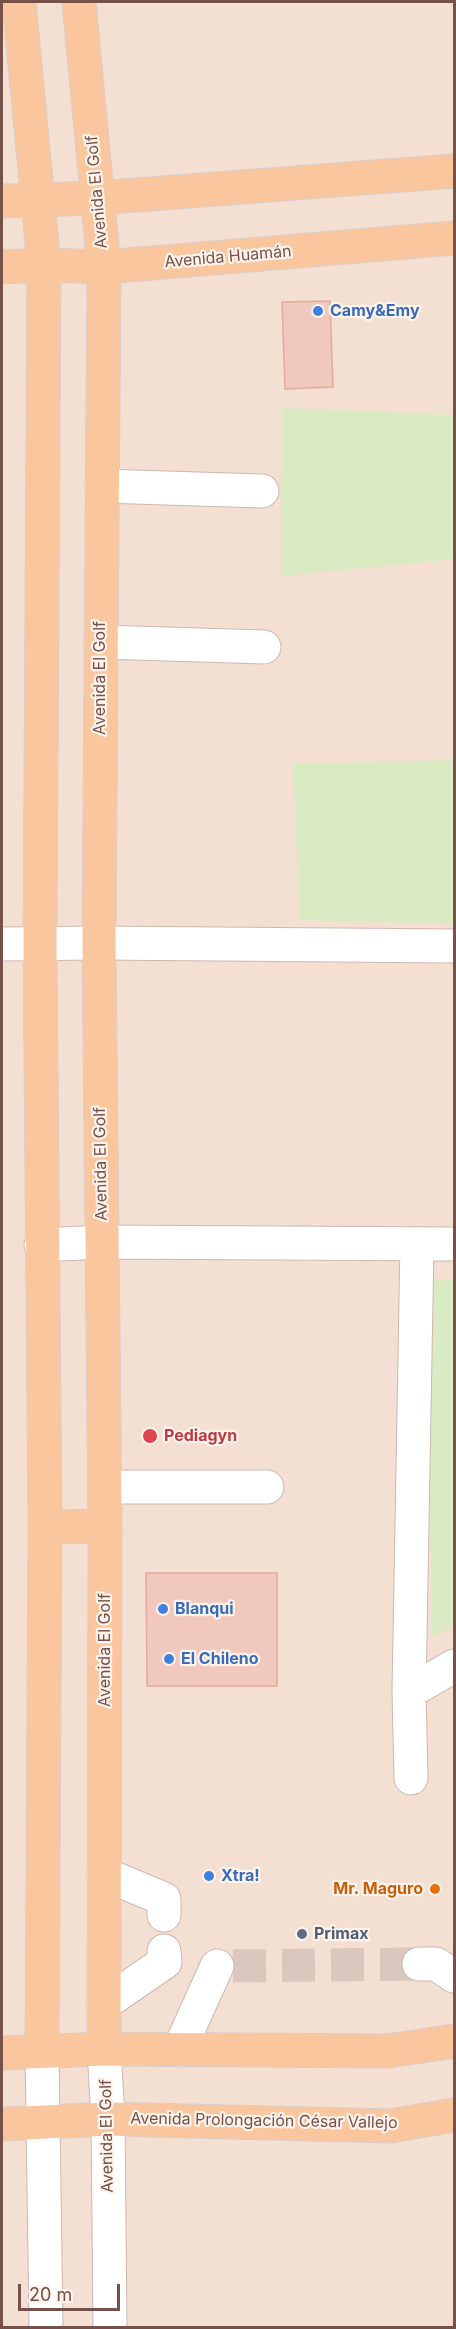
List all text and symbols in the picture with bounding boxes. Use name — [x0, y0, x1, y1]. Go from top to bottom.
street label: Avenida El Golf — [82, 134, 112, 250]
street label: Avenida Huamán — [164, 242, 292, 272]
place label: Camy&Emy — [330, 301, 420, 321]
marker: Camy&Emy — [311, 304, 325, 318]
street label: Avenida El Golf — [90, 621, 110, 735]
street label: Avenida El Golf — [90, 1107, 112, 1221]
place label: Pediagyn — [164, 1426, 237, 1446]
marker: Pediagyn — [141, 1427, 159, 1445]
street label: Avenida El Golf — [95, 1593, 115, 1707]
place label: Blanqui — [175, 1599, 234, 1619]
marker: Blanqui — [156, 1602, 170, 1616]
place label: El Chileno — [181, 1649, 259, 1669]
marker: El Chileno — [162, 1652, 176, 1666]
place label: Xtra! — [221, 1866, 260, 1886]
marker: Xtra! — [202, 1869, 216, 1883]
place label: Mr. Maguro — [333, 1879, 423, 1899]
marker: Mr. Maguro — [428, 1882, 442, 1896]
place label: Primax — [314, 1924, 369, 1944]
marker: Primax — [295, 1927, 309, 1941]
street label: Avenida El Golf — [96, 2079, 118, 2193]
street label: Avenida Prolongación César Vallejo — [130, 2109, 398, 2133]
scale bar — [21, 2272, 123, 2310]
text: 20 m — [29, 2284, 72, 2305]

